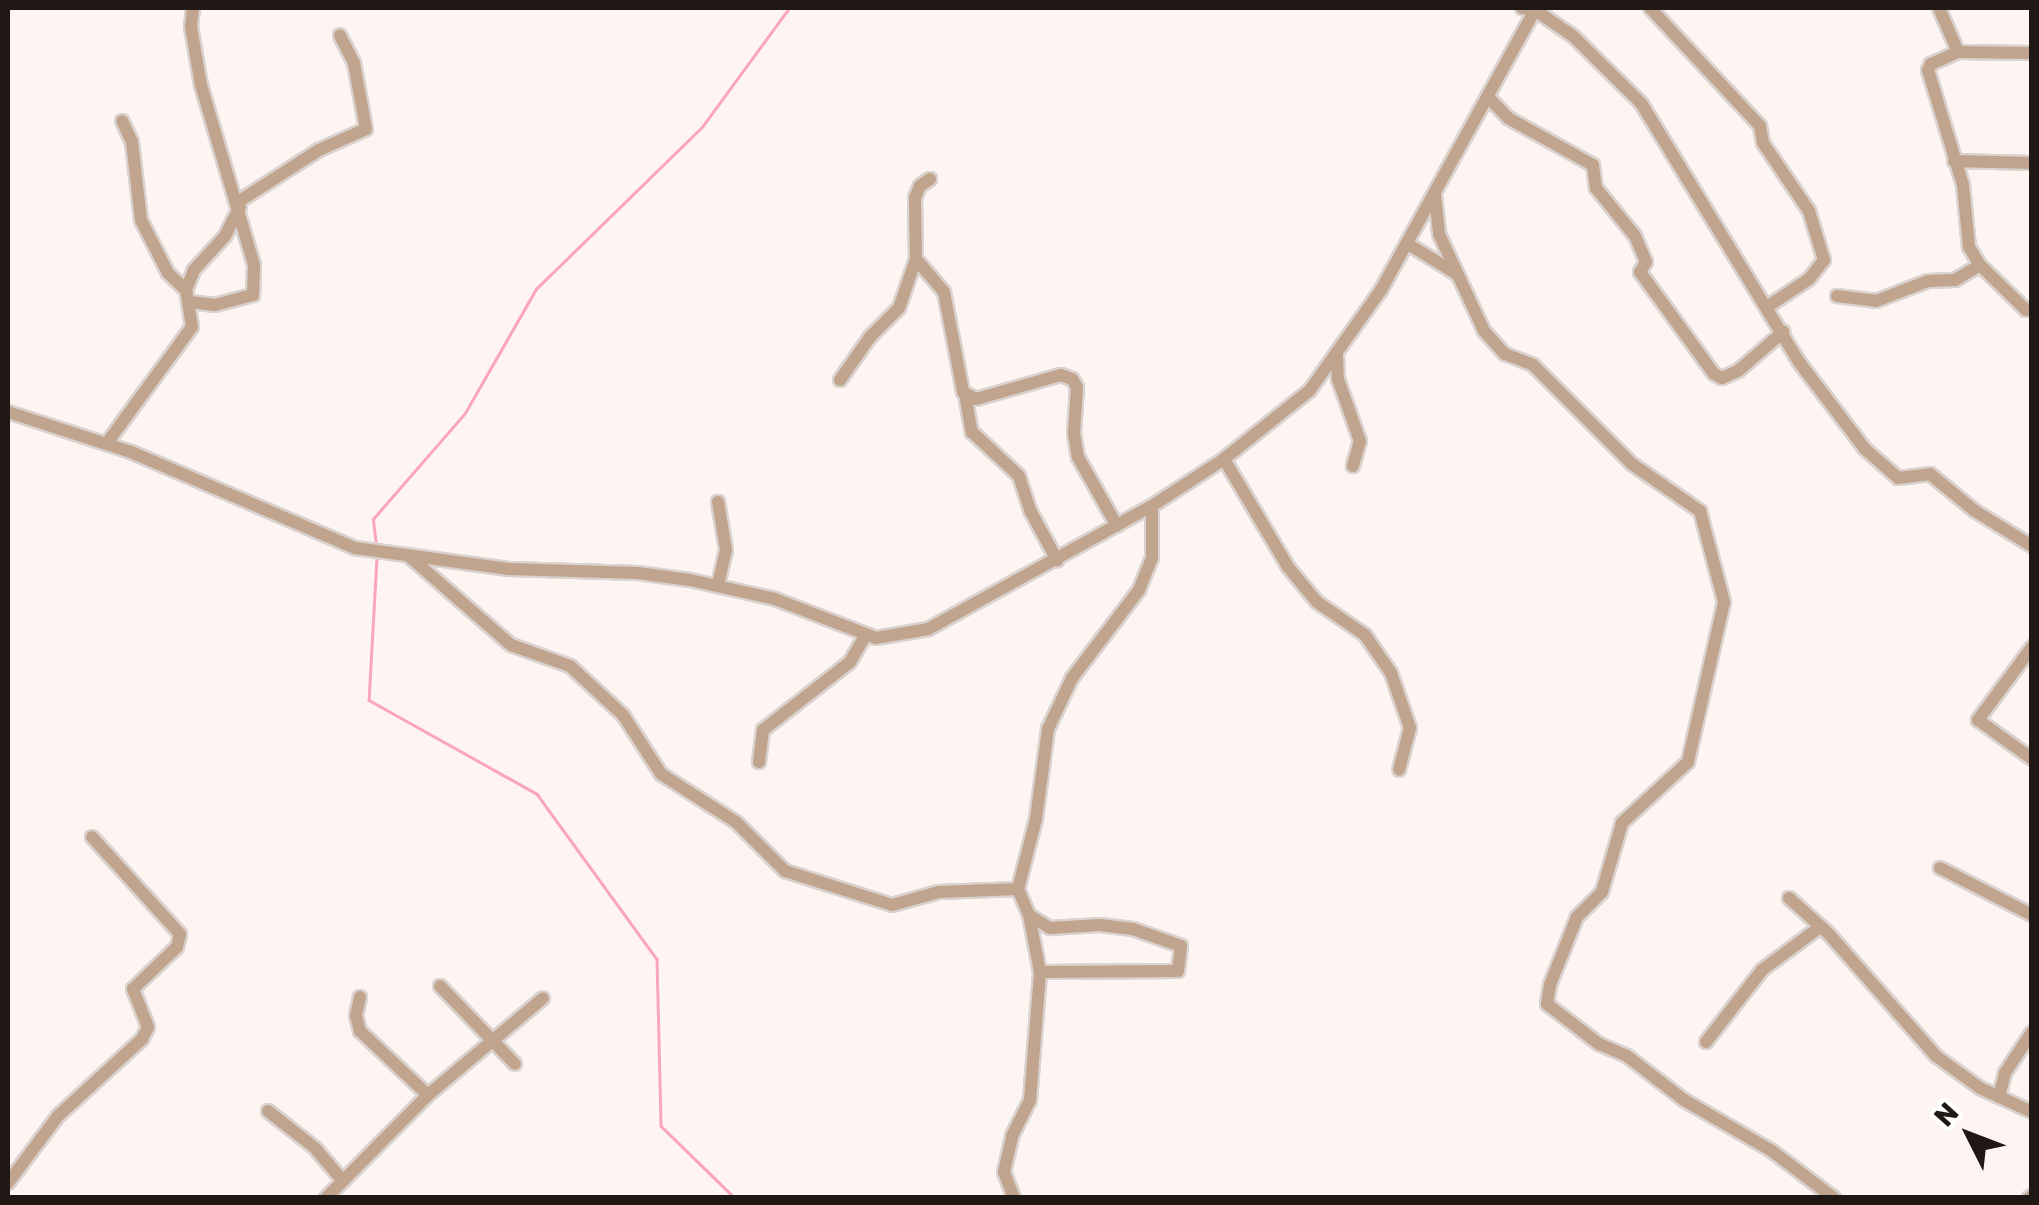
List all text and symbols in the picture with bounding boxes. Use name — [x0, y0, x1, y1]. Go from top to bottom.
north arrow — [1919, 1085, 2019, 1185]
text: N — [1927, 1096, 1965, 1133]

